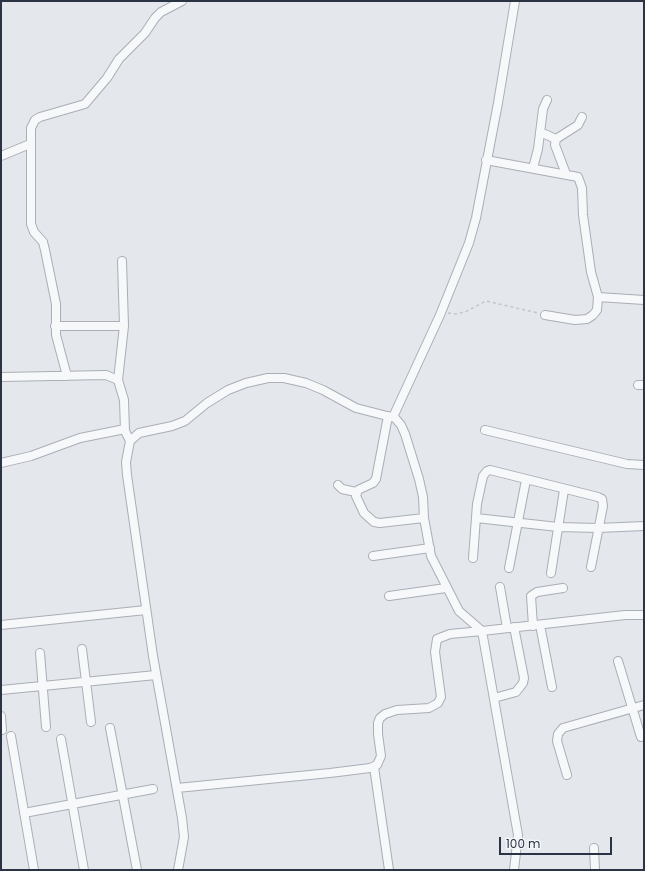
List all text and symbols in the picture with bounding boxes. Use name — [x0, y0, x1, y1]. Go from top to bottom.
scale bar — [501, 829, 614, 855]
text: 100 m — [506, 835, 540, 852]

